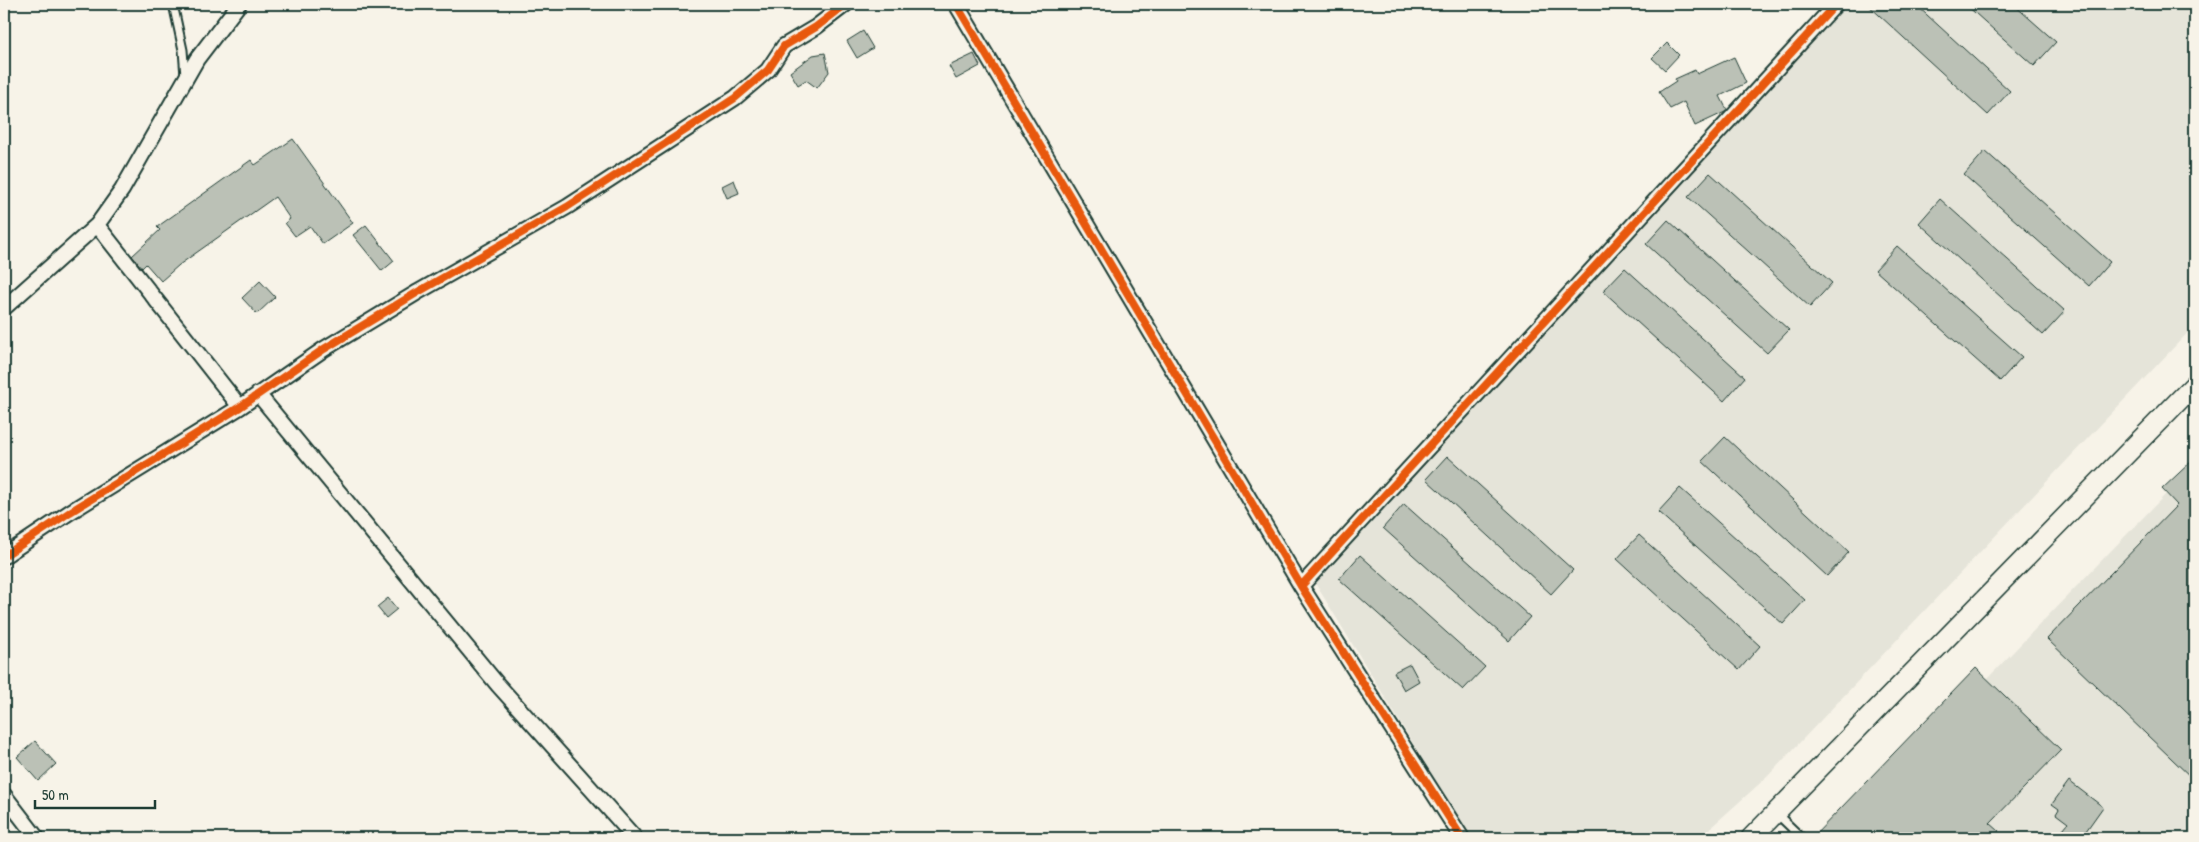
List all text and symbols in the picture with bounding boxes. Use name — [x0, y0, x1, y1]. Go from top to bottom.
scale bar — [35, 777, 155, 809]
text: 50 m — [42, 784, 69, 805]

